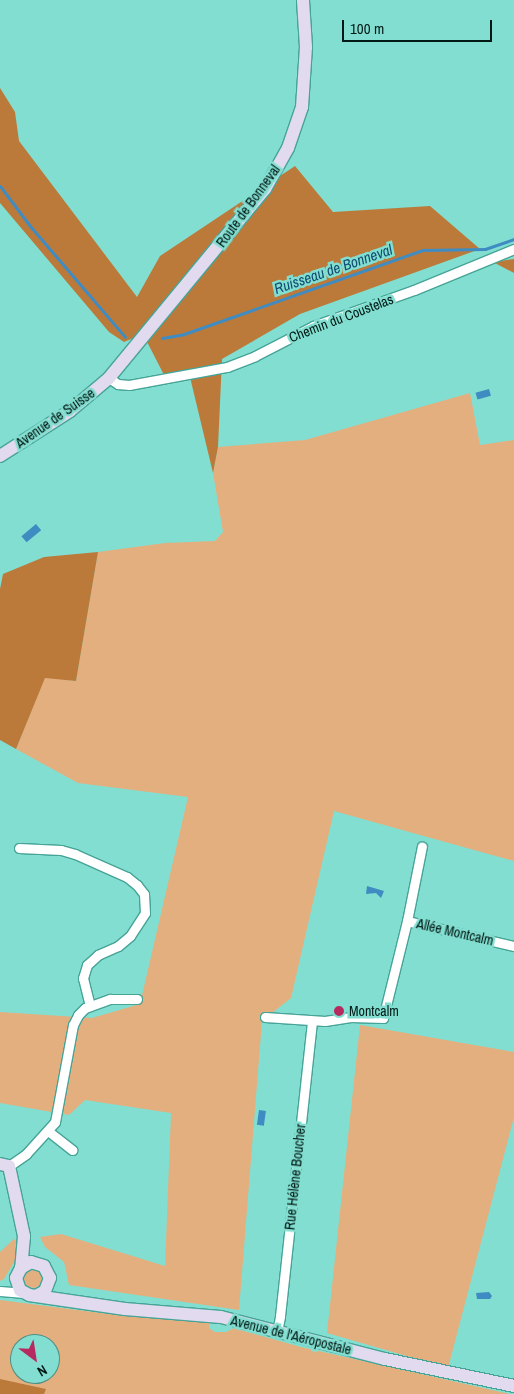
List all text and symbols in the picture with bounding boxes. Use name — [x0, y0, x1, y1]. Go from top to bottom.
scale bar — [344, 10, 494, 42]
text: 100 m — [350, 18, 384, 39]
street label: Route de Bonneval — [213, 162, 283, 250]
water label: Ruisseau de Bonneval — [272, 240, 394, 298]
street label: Chemin du Coustelas — [286, 290, 396, 346]
street label: Avenue de Suisse — [12, 384, 98, 452]
street label: Allée Montcalm — [415, 915, 495, 949]
place label: Montcalm — [349, 1003, 399, 1019]
marker: Montcalm — [333, 1005, 345, 1017]
street label: Rue Hélène Boucher — [281, 1123, 309, 1231]
street label: Avenue de l'Aéropostale — [229, 1312, 353, 1358]
north arrow — [10, 1334, 60, 1384]
text: N — [34, 1361, 50, 1381]

